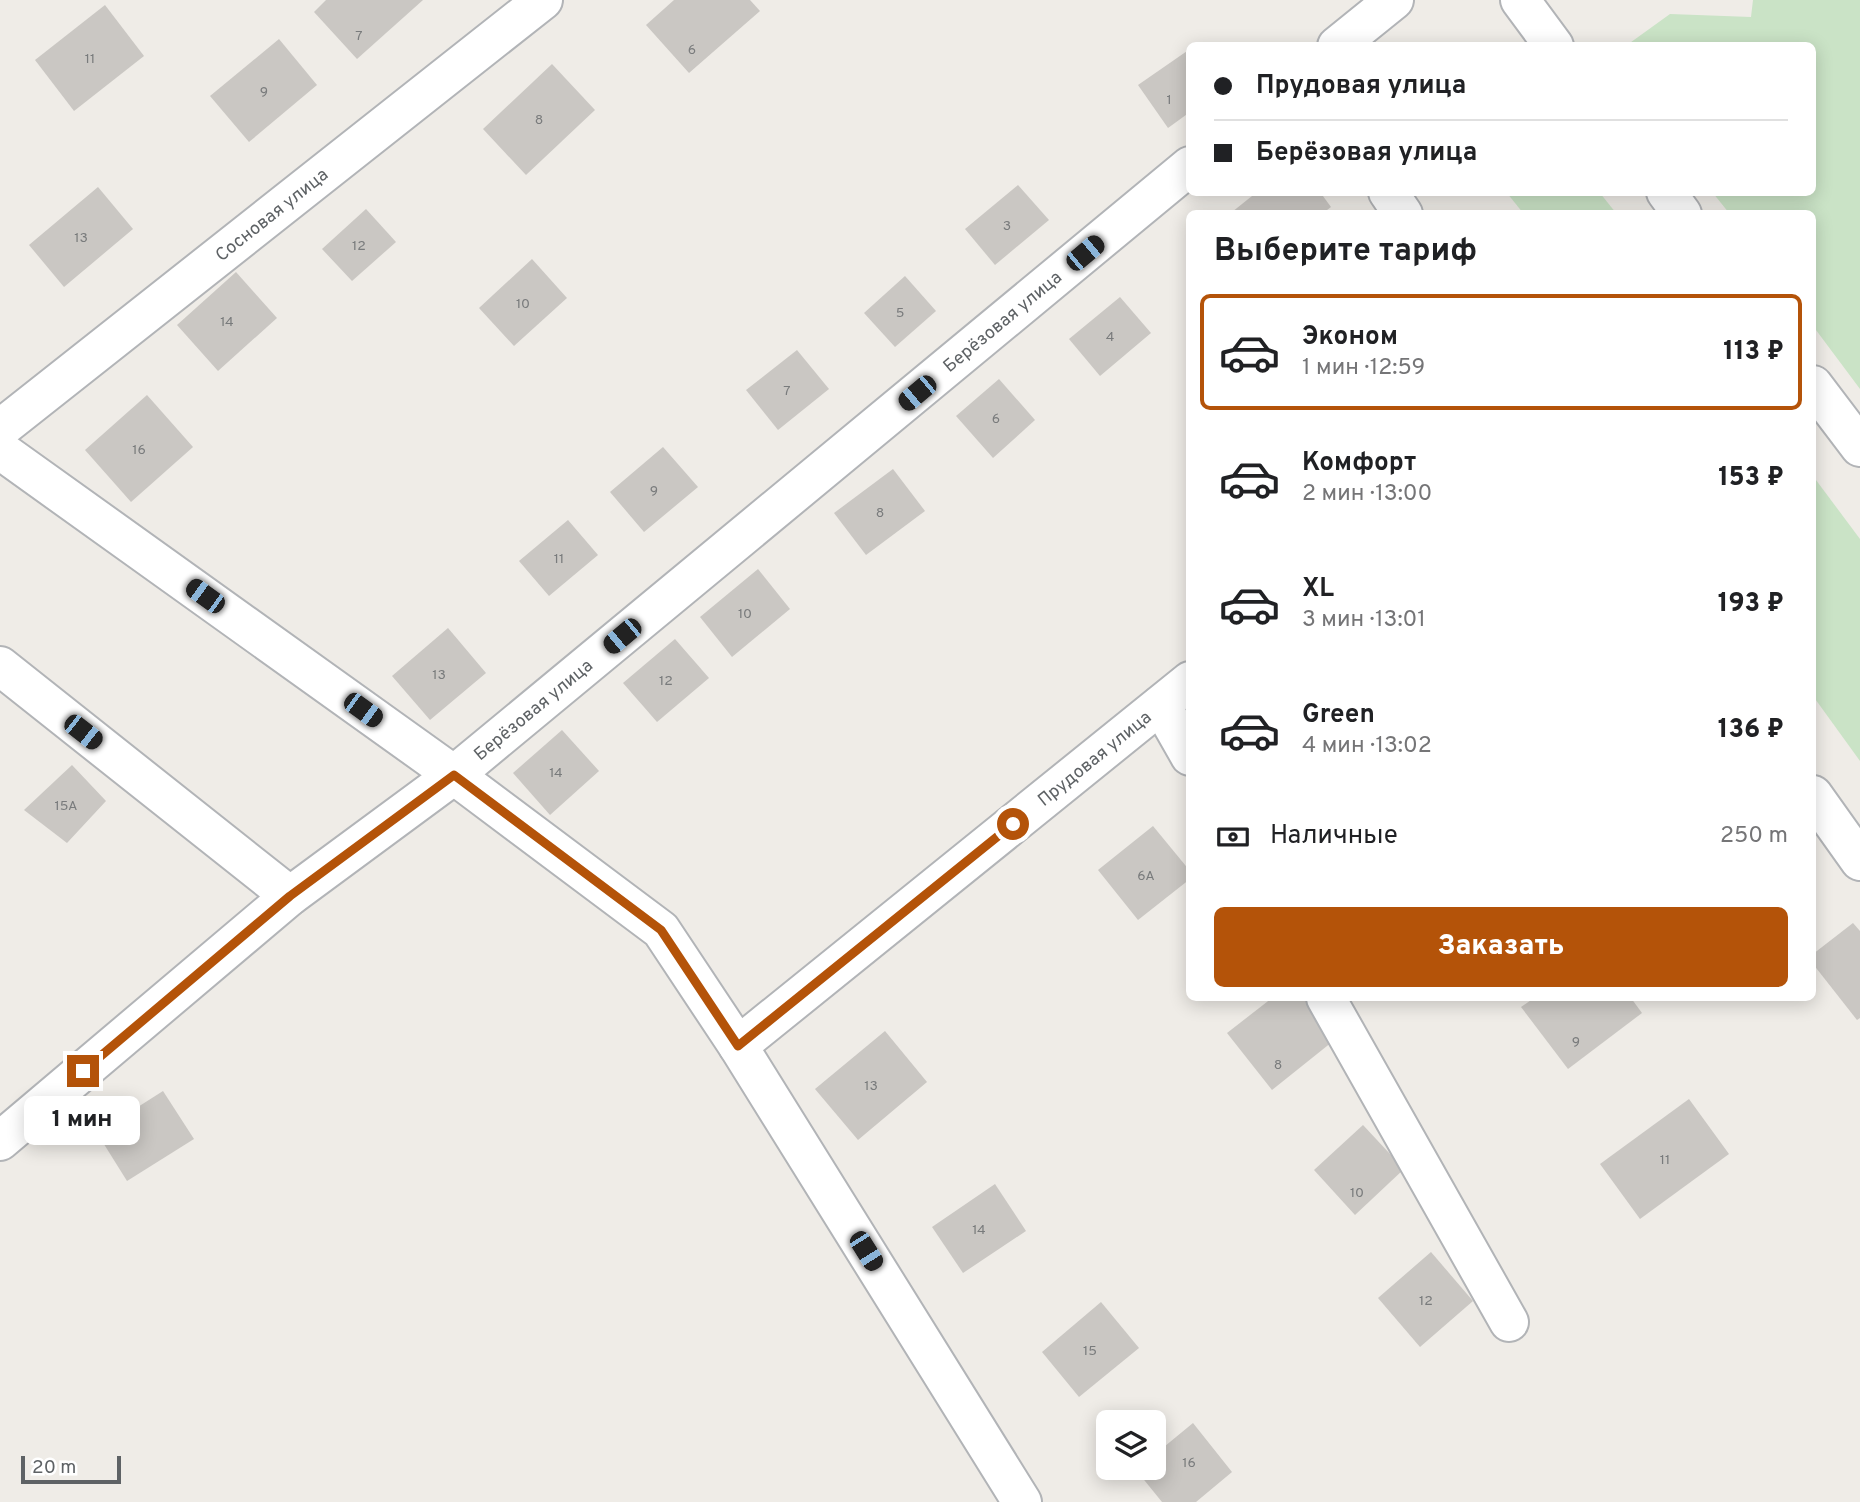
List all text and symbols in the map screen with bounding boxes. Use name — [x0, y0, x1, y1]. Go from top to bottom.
house number: 7 — [355, 28, 363, 45]
house number: 6 — [688, 42, 696, 59]
house number: 11 — [85, 51, 95, 68]
text: Прудовая улица — [1256, 70, 1466, 103]
house number: 9 — [260, 84, 268, 101]
house number: 1 — [1166, 92, 1172, 109]
house number: 8 — [535, 112, 543, 129]
text: Берёзовая улица — [1256, 137, 1477, 170]
street label: Сосновая улица — [211, 164, 334, 267]
house number: 3 — [1003, 218, 1011, 235]
house number: 13 — [74, 230, 88, 247]
car — [1063, 231, 1108, 275]
text: Выберите тариф — [1214, 232, 1477, 272]
house number: 12 — [352, 238, 366, 255]
street label: Берёзовая улица — [939, 267, 1067, 378]
house number: 10 — [516, 296, 530, 313]
house number: 5 — [896, 305, 904, 322]
house number: 14 — [220, 314, 234, 331]
icon: car — [1218, 321, 1281, 384]
text: Эконом — [1302, 321, 1398, 354]
house number: 4 — [1106, 329, 1114, 346]
text: 113 ₽ — [1723, 336, 1784, 369]
text: 1 мин · 12:59 — [1302, 354, 1425, 383]
car — [895, 371, 940, 415]
house number: 7 — [783, 383, 791, 400]
house number: 6 — [992, 411, 1000, 428]
house number: 16 — [132, 442, 146, 459]
icon: car — [1218, 447, 1281, 510]
text: Комфорт — [1302, 447, 1416, 480]
text: 153 ₽ — [1718, 462, 1784, 495]
text: 2 мин · 13:00 — [1302, 480, 1432, 509]
house number: 9 — [650, 483, 658, 500]
house number: 8 — [876, 505, 884, 522]
house number: 11 — [554, 551, 564, 568]
icon: car — [1218, 573, 1281, 636]
text: XL — [1302, 573, 1334, 606]
car — [182, 575, 229, 617]
text: 193 ₽ — [1718, 588, 1784, 621]
house number: 10 — [738, 606, 752, 623]
text: 3 мин · 13:01 — [1302, 606, 1426, 635]
car — [600, 614, 645, 658]
street label: Берёзовая улица — [470, 655, 598, 767]
house number: 13 — [432, 667, 446, 684]
house number: 12 — [659, 673, 673, 690]
car — [340, 689, 387, 731]
icon: car — [1218, 699, 1281, 762]
text: Green — [1302, 699, 1375, 732]
street label: Прудовая улица — [1034, 707, 1157, 812]
car — [60, 711, 107, 753]
text: 136 ₽ — [1718, 714, 1784, 747]
text: 4 мин · 13:02 — [1302, 732, 1432, 761]
house number: 14 — [549, 765, 563, 782]
house number: 15А — [54, 798, 78, 815]
route start — [997, 808, 1029, 840]
icon: cash — [1214, 818, 1252, 856]
text: Наличные — [1270, 820, 1398, 853]
text: 250 m — [1720, 822, 1788, 851]
house number: 6А — [1137, 868, 1155, 885]
button: Заказать — [1214, 907, 1788, 987]
house number: 9 — [1572, 1034, 1580, 1051]
route end — [67, 1055, 99, 1087]
house number: 8 — [1274, 1057, 1282, 1074]
house number: 13 — [864, 1078, 878, 1095]
callout: 1 мин — [25, 1096, 141, 1144]
text: 1 мин — [52, 1106, 112, 1135]
house number: 11 — [1660, 1152, 1670, 1169]
house number: 10 — [1350, 1185, 1364, 1202]
house number: 14 — [972, 1222, 986, 1239]
car — [846, 1228, 887, 1274]
house number: 12 — [1419, 1293, 1433, 1310]
house number: 15 — [1083, 1343, 1097, 1360]
map controls — [1096, 1410, 1166, 1480]
button: layers — [1096, 1410, 1166, 1480]
scale bar — [21, 1453, 121, 1485]
house number: 16 — [1182, 1455, 1196, 1472]
text: 20 m — [32, 1456, 76, 1480]

